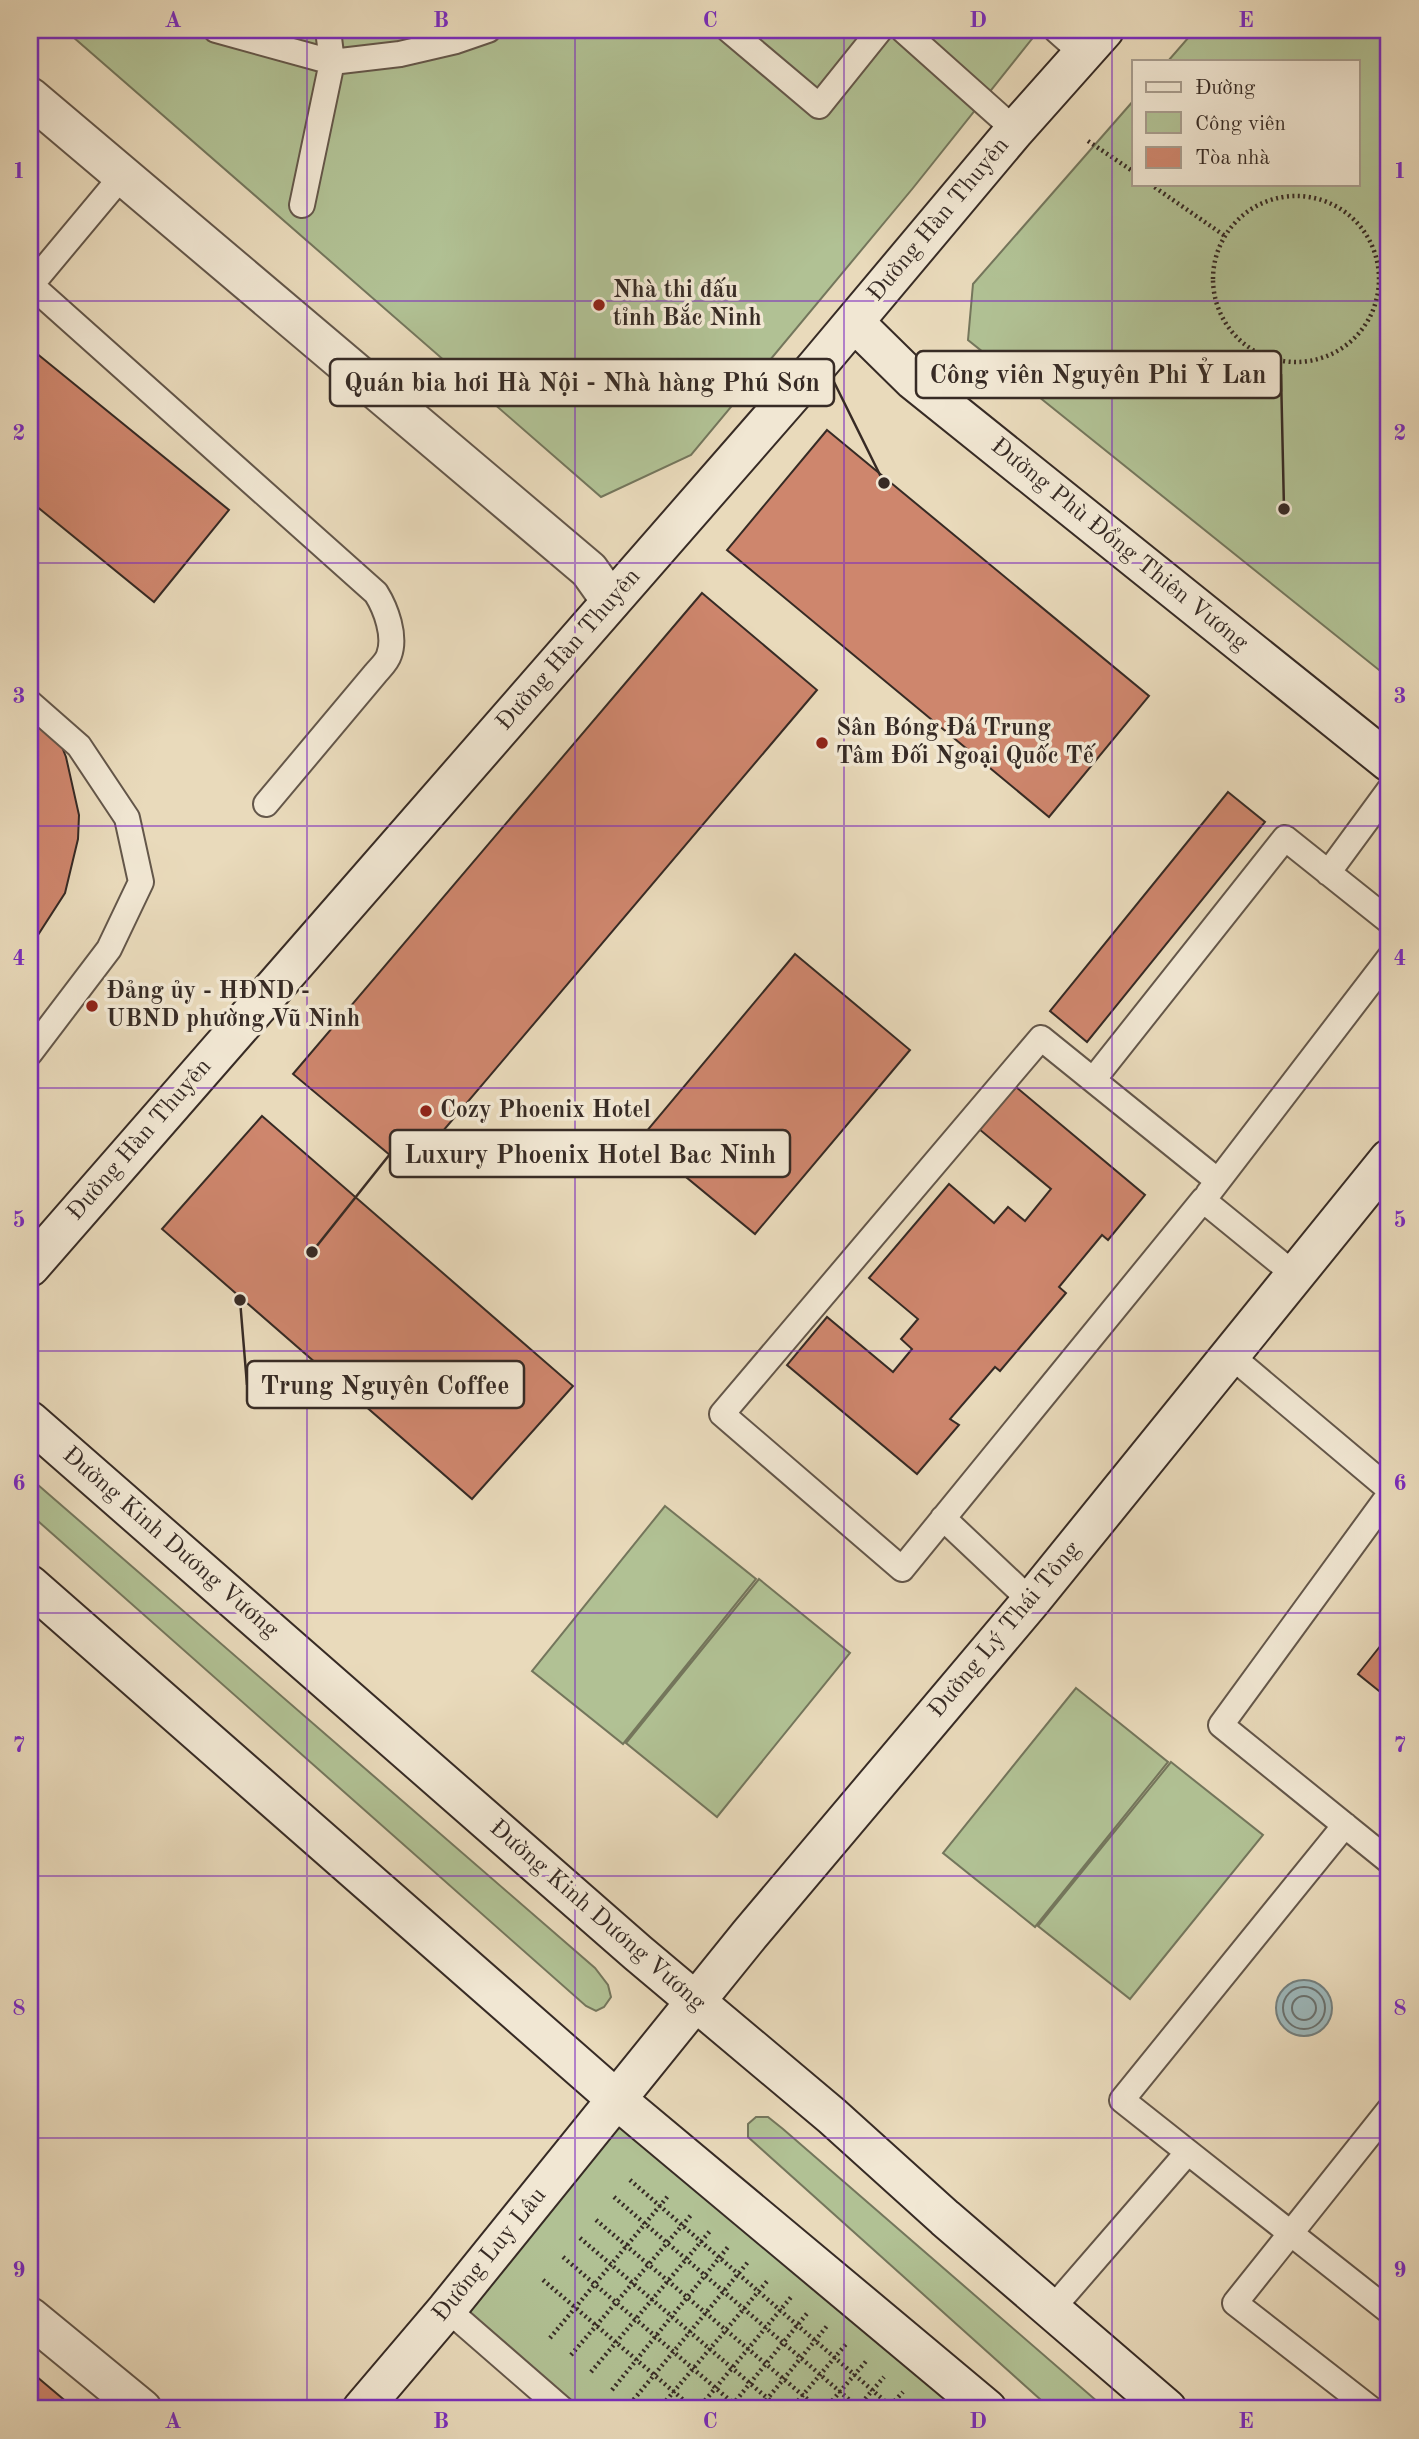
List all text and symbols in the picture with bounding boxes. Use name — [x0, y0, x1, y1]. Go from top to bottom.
text: A — [164, 9, 182, 32]
text: B — [433, 9, 449, 32]
text: C — [702, 9, 718, 32]
text: D — [969, 9, 987, 32]
text: E — [1238, 9, 1254, 32]
legend — [1132, 60, 1360, 186]
text: Đường — [1195, 78, 1256, 99]
text: Công viên — [1195, 114, 1286, 135]
street label: Đường Hàn Thuyên — [864, 134, 1014, 306]
text: Tòa nhà — [1195, 148, 1270, 169]
text: 1 — [12, 160, 26, 183]
text: 1 — [1393, 160, 1407, 183]
place label: Nhà thi đấu tỉnh Bắc Ninh — [613, 277, 762, 331]
marker: Nhà thi đấu tỉnh Bắc Ninh — [591, 297, 607, 313]
callout: Công viên Nguyên Phi Ỷ Lan — [916, 351, 1281, 398]
text: Công viên Nguyên Phi Ỷ Lan — [930, 357, 1266, 389]
callout: Quán bia hơi Hà Nội - Nhà hàng Phú Sơn — [330, 359, 834, 406]
text: Quán bia hơi Hà Nội - Nhà hàng Phú Sơn — [344, 371, 820, 397]
text: 2 — [12, 422, 26, 445]
text: 2 — [1393, 422, 1407, 445]
street label: Đường Phù Đổng Thiên Vương — [986, 432, 1253, 656]
street label: Đường Hàn Thuyên — [493, 565, 646, 735]
text: 3 — [12, 685, 26, 708]
text: 3 — [1393, 685, 1407, 708]
place label: Sân Bóng Đá Trung Tâm Đối Ngoại Quốc Tế — [836, 717, 1096, 769]
marker: Sân Bóng Đá Trung Tâm Đối Ngoại Quốc Tế — [814, 735, 830, 751]
text: 4 — [12, 947, 26, 970]
text: 4 — [1393, 947, 1407, 970]
place label: Đảng ủy - HĐND - UBND phường Vũ Ninh — [106, 980, 360, 1032]
marker: Đảng ủy - HĐND - UBND phường Vũ Ninh — [84, 998, 100, 1014]
street label: Đường Hàn Thuyên — [64, 1055, 217, 1225]
place label: Cozy Phoenix Hotel — [440, 1099, 651, 1123]
marker: Cozy Phoenix Hotel — [418, 1103, 434, 1119]
callout: Luxury Phoenix Hotel Bac Ninh — [390, 1130, 790, 1177]
text: Luxury Phoenix Hotel Bac Ninh — [404, 1143, 776, 1169]
text: 5 — [12, 1209, 26, 1232]
text: 5 — [1393, 1209, 1407, 1232]
callout: Trung Nguyên Coffee — [247, 1361, 524, 1408]
text: Trung Nguyên Coffee — [260, 1374, 510, 1400]
street label: Đường Kinh Dương Vương — [57, 1443, 283, 1643]
text: 6 — [12, 1472, 26, 1495]
text: 6 — [1393, 1472, 1407, 1495]
street label: Đường Lý Thái Tông — [925, 1537, 1085, 1723]
text: 7 — [12, 1734, 26, 1757]
text: 7 — [1393, 1734, 1407, 1757]
street label: Đường Kinh Dương Vương — [484, 1816, 710, 2016]
text: 8 — [12, 1997, 26, 2020]
text: 8 — [1393, 1997, 1407, 2020]
street label: Đường Luy Lâu — [429, 2183, 551, 2327]
text: 9 — [12, 2259, 26, 2282]
text: 9 — [1393, 2259, 1407, 2282]
text: A — [164, 2410, 182, 2433]
text: B — [433, 2410, 449, 2433]
text: C — [702, 2410, 718, 2433]
text: D — [969, 2410, 987, 2433]
text: E — [1238, 2410, 1254, 2433]

